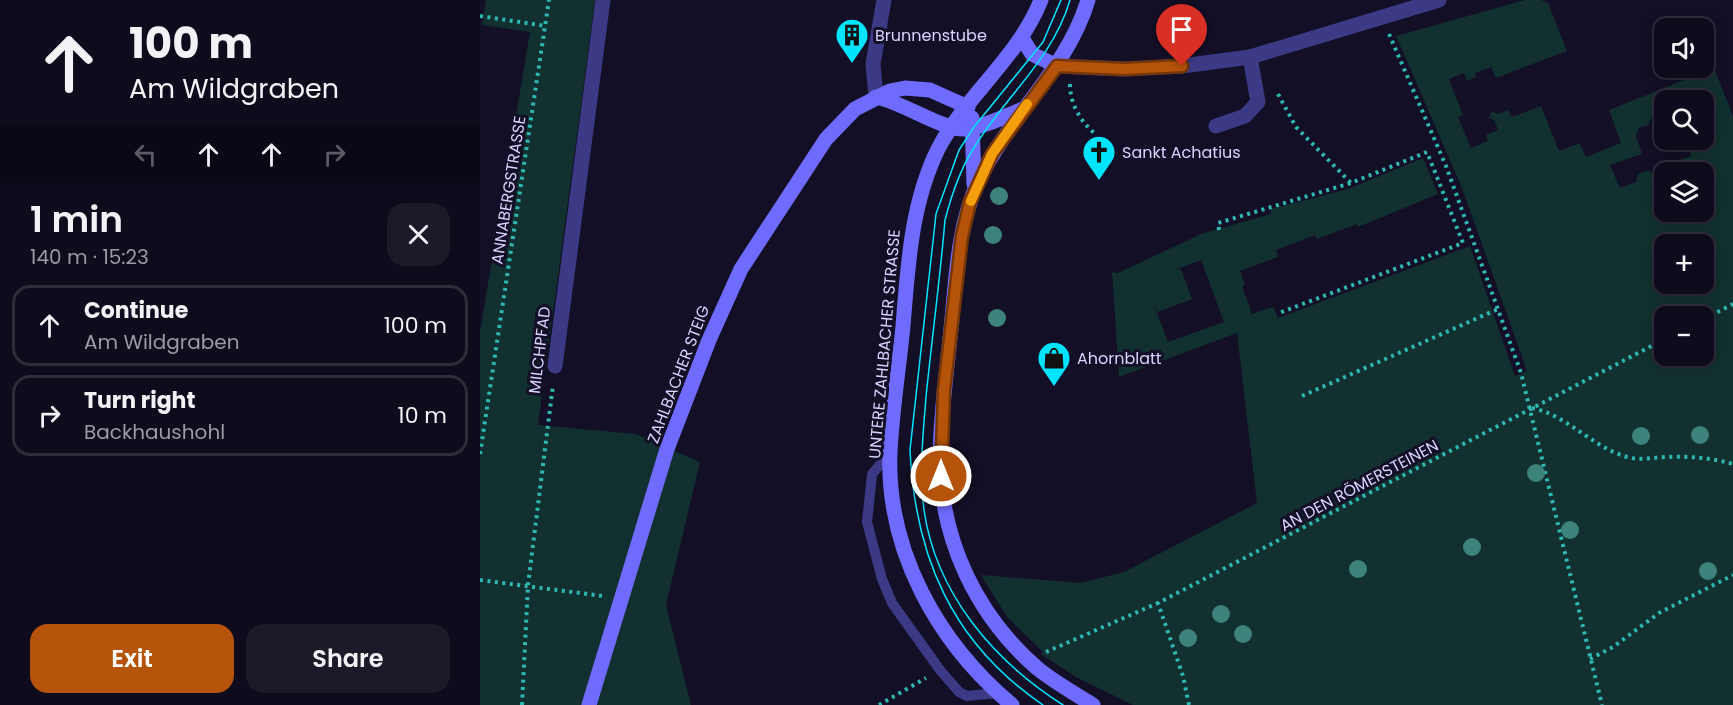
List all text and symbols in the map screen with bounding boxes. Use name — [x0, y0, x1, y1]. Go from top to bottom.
pin — [1156, 4, 1207, 66]
icon: arrive — [1165, 13, 1198, 46]
text: 100 m — [129, 14, 253, 73]
building icon: Brunnenstube — [834, 17, 870, 64]
map controls — [1654, 18, 1714, 366]
button: sound — [1654, 18, 1714, 78]
icon: ahead — [30, 24, 108, 102]
place label: Brunnenstube — [875, 24, 987, 47]
text: Am Wildgraben — [129, 70, 339, 107]
button: search — [1654, 90, 1714, 150]
street label: ANNABERGSTRASSE — [485, 114, 532, 266]
church icon: Sankt Achatius — [1081, 134, 1117, 181]
icon: left — [129, 138, 162, 171]
icon: ahead — [192, 138, 225, 171]
icon: ahead — [255, 138, 288, 171]
icon: right — [318, 138, 351, 171]
place label: Sankt Achatius — [1122, 141, 1241, 164]
button: layers — [1654, 162, 1714, 222]
text: 1 min — [30, 194, 123, 245]
button: close — [387, 203, 450, 266]
street label: UNTERE ZAHLBACHER STRASSE — [863, 228, 906, 460]
button: + — [1654, 234, 1714, 294]
text: 140 m · 15:23 — [30, 243, 149, 271]
text: Continue — [84, 295, 188, 326]
street label: ZAHLBACHER STEIG — [642, 302, 715, 447]
street label: MILCHPFAD — [523, 305, 556, 395]
button: − — [1654, 306, 1714, 366]
icon: ahead — [33, 309, 66, 342]
text: 100 m — [384, 310, 447, 341]
text: Am Wildgraben — [84, 328, 240, 356]
shop icon: Ahornblatt — [1036, 340, 1072, 387]
place label: Ahornblatt — [1077, 347, 1162, 370]
text: Turn right — [84, 385, 195, 416]
icon: right — [33, 399, 66, 432]
text: 10 m — [398, 400, 447, 431]
text: Backhaushohl — [84, 418, 225, 446]
street label: AN DEN RÖMERSTEINEN — [1276, 434, 1442, 537]
position arrow — [909, 444, 973, 508]
button: Exit — [30, 624, 234, 693]
button: Share — [246, 624, 450, 693]

